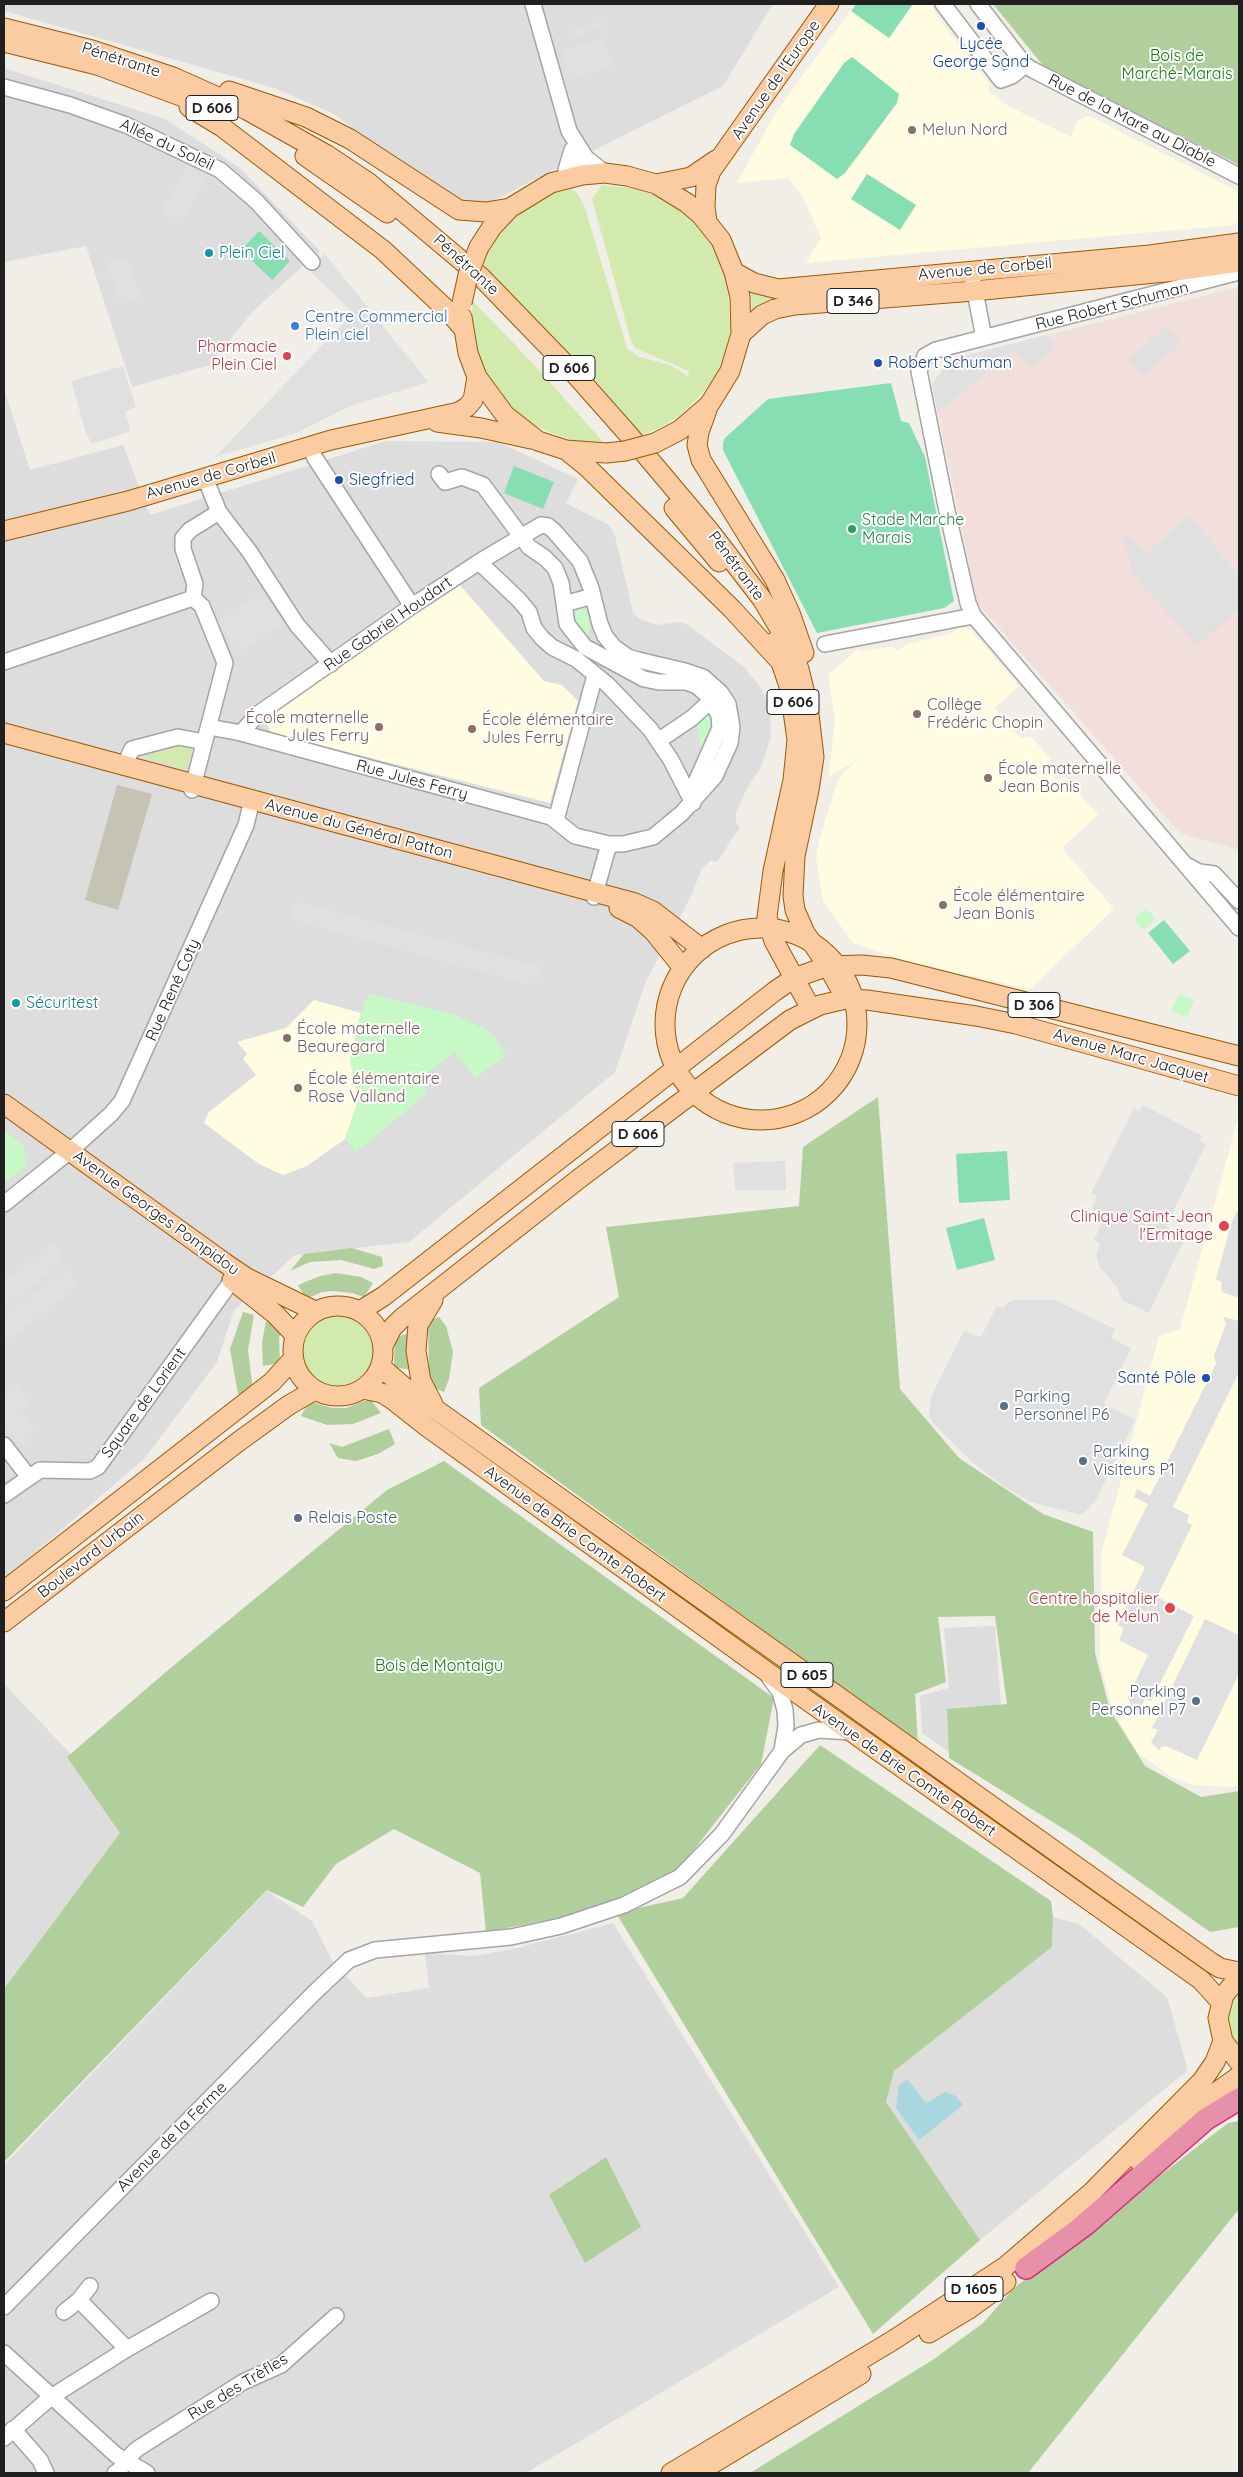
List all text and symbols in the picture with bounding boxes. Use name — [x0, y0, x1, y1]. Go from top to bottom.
street label: Avenue de l'Europe — [728, 17, 824, 143]
marker: Lycée George Sand — [975, 20, 987, 32]
place label: Lycée George Sand — [933, 34, 1029, 72]
street label: Pénétrante — [79, 38, 163, 82]
park label: Bois de Marché-Marais — [1122, 46, 1232, 84]
street label: Rue de la Mare au Diable — [1045, 70, 1219, 172]
road number: D 606 — [186, 96, 238, 120]
street label: Allée du Soleil — [117, 115, 217, 175]
place label: Melun Nord — [922, 120, 1007, 140]
marker: Melun Nord — [906, 124, 918, 136]
street label: Pénétrante — [429, 231, 503, 299]
place label: Plein Ciel — [219, 243, 285, 263]
marker: Plein Ciel — [203, 247, 215, 259]
street label: Avenue de Corbeil — [917, 254, 1053, 284]
street label: Rue Robert Schuman — [1033, 278, 1191, 334]
road number: D 346 — [827, 288, 879, 314]
place label: Centre Commercial Plein ciel — [305, 307, 448, 345]
marker: Centre Commercial Plein ciel — [289, 320, 301, 332]
place label: Pharmacie Plein Ciel — [197, 337, 277, 375]
marker: Pharmacie Plein Ciel — [281, 350, 293, 362]
place label: Robert Schuman — [888, 353, 1012, 373]
road number: D 606 — [543, 356, 595, 380]
marker: Robert Schuman — [872, 357, 884, 369]
street label: Avenue de Corbeil — [144, 448, 278, 504]
place label: Siegfried — [349, 470, 414, 490]
marker: Siegfried — [333, 474, 345, 486]
place label: Stade Marche Marais — [862, 510, 964, 548]
marker: Stade Marche Marais — [846, 523, 858, 535]
street label: Pénétrante — [704, 528, 768, 604]
street label: Rue Gabriel Houdart — [320, 573, 456, 675]
road number: D 606 — [767, 690, 819, 714]
place label: Collège Frédéric Chopin — [927, 695, 1043, 733]
place label: École maternelle Jules Ferry — [246, 708, 369, 746]
marker: Collège Frédéric Chopin — [911, 708, 923, 720]
place label: École élémentaire Jules Ferry — [482, 710, 614, 748]
marker: École maternelle Jules Ferry — [373, 721, 385, 733]
marker: École élémentaire Jules Ferry — [466, 723, 478, 735]
street label: Rue Jules Ferry — [354, 756, 470, 804]
place label: École maternelle Jean Bonis — [998, 759, 1121, 797]
marker: École maternelle Jean Bonis — [982, 772, 994, 784]
street label: Avenue du Général Patton — [263, 795, 455, 863]
place label: École élémentaire Jean Bonis — [953, 886, 1085, 924]
marker: École élémentaire Jean Bonis — [937, 899, 949, 911]
street label: Rue René Coty — [142, 936, 204, 1044]
road number: D 306 — [1008, 992, 1060, 1018]
place label: Sécuritest — [26, 993, 98, 1013]
marker: Sécuritest — [10, 997, 22, 1009]
place label: École maternelle Beauregard — [297, 1019, 420, 1057]
street label: Avenue Marc Jacquet — [1051, 1025, 1211, 1087]
marker: École maternelle Beauregard — [281, 1032, 293, 1044]
place label: École élémentaire Rose Valland — [308, 1069, 440, 1107]
marker: École élémentaire Rose Valland — [292, 1082, 304, 1094]
road number: D 606 — [612, 1122, 664, 1146]
street label: Avenue Georges Pompidou — [69, 1146, 243, 1280]
place label: Clinique Saint-Jean l'Ermitage — [1070, 1207, 1213, 1245]
marker: Clinique Saint-Jean l'Ermitage — [1217, 1219, 1231, 1233]
street label: Square de Lorient — [98, 1344, 190, 1462]
place label: Santé Pôle — [1118, 1368, 1196, 1388]
marker: Santé Pôle — [1200, 1372, 1212, 1384]
place label: Parking Personnel P6 — [1014, 1387, 1109, 1425]
marker: Parking Personnel P6 — [998, 1400, 1010, 1412]
place label: Parking Visiteurs P1 — [1093, 1442, 1175, 1480]
marker: Parking Visiteurs P1 — [1077, 1455, 1089, 1467]
street label: Avenue de Brie Comte Robert — [480, 1462, 670, 1606]
street label: Boulevard Urbain — [34, 1508, 148, 1602]
place label: Relais Poste — [308, 1508, 397, 1528]
marker: Relais Poste — [292, 1512, 304, 1524]
place label: Centre hospitalier de Melun — [1029, 1589, 1159, 1627]
marker: Centre hospitalier de Melun — [1163, 1601, 1177, 1615]
park label: Bois de Montaigu — [375, 1656, 503, 1676]
road number: D 605 — [781, 1662, 833, 1688]
place label: Parking Personnel P7 — [1091, 1682, 1186, 1720]
marker: Parking Personnel P7 — [1190, 1695, 1202, 1707]
street label: Avenue de Brie Comte Robert — [809, 1699, 999, 1841]
street label: Avenue de la Ferme — [113, 2078, 231, 2196]
road number: D 1605 — [945, 2276, 1003, 2302]
street label: Rue des Trèfles — [185, 2350, 291, 2424]

